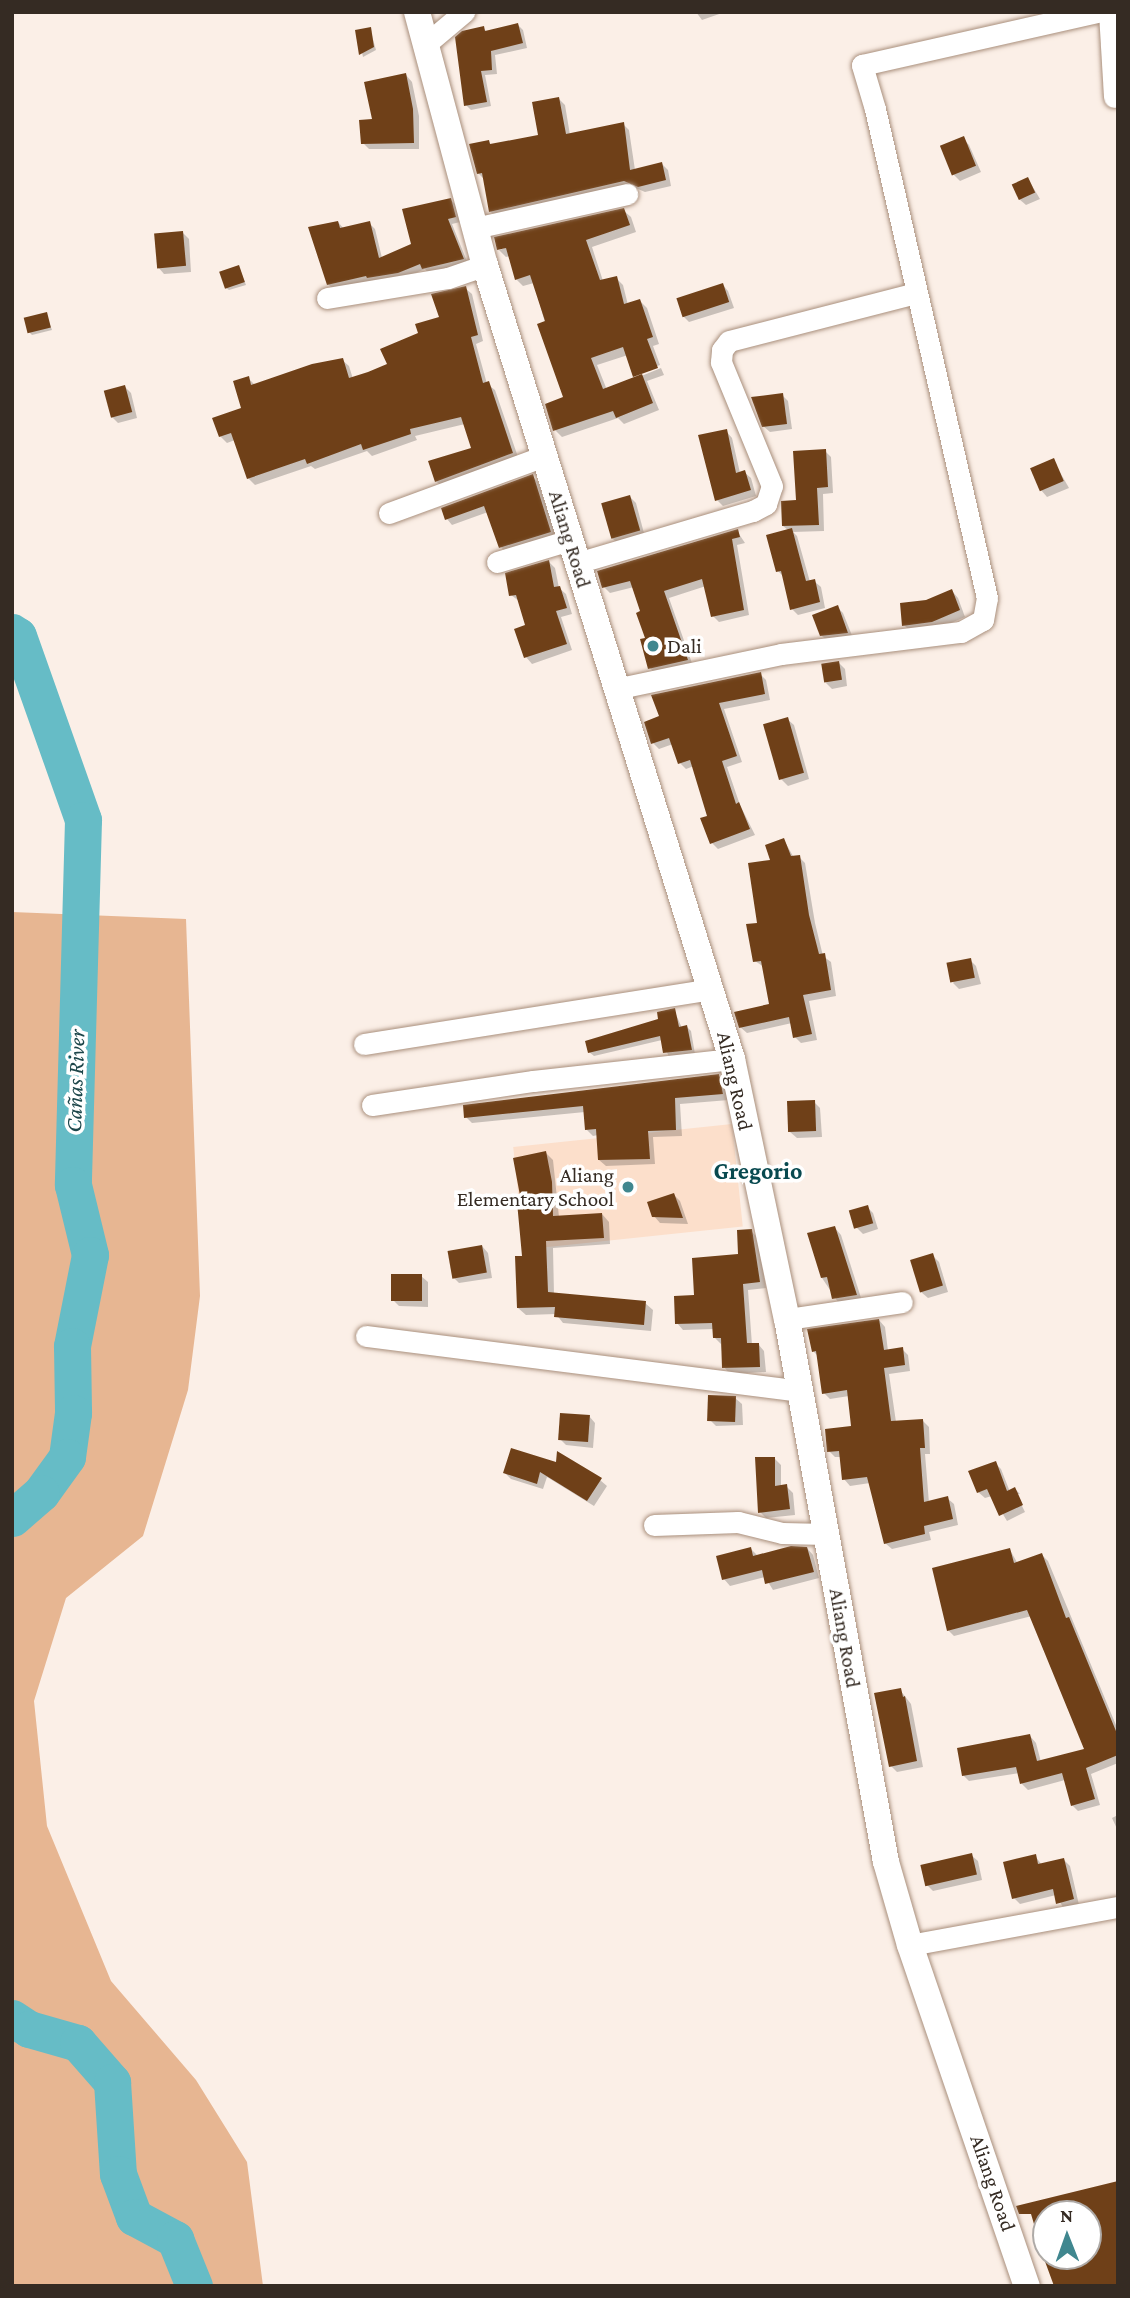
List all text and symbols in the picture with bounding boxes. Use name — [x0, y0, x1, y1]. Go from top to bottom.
street label: Aliang Road — [543, 487, 597, 591]
place label: Dali — [667, 633, 702, 659]
marker: Dali — [645, 638, 661, 654]
water label: Cañas River — [59, 1029, 91, 1133]
street label: Aliang Road — [711, 1029, 759, 1133]
district label: Gregorio — [713, 1157, 803, 1185]
place label: Aliang Elementary School — [457, 1162, 614, 1212]
marker: Aliang Elementary School — [620, 1179, 636, 1195]
street label: Aliang Road — [824, 1586, 866, 1690]
street label: Aliang Road — [965, 2131, 1021, 2235]
north arrow — [1032, 2200, 1102, 2270]
text: N — [1060, 2205, 1073, 2226]

